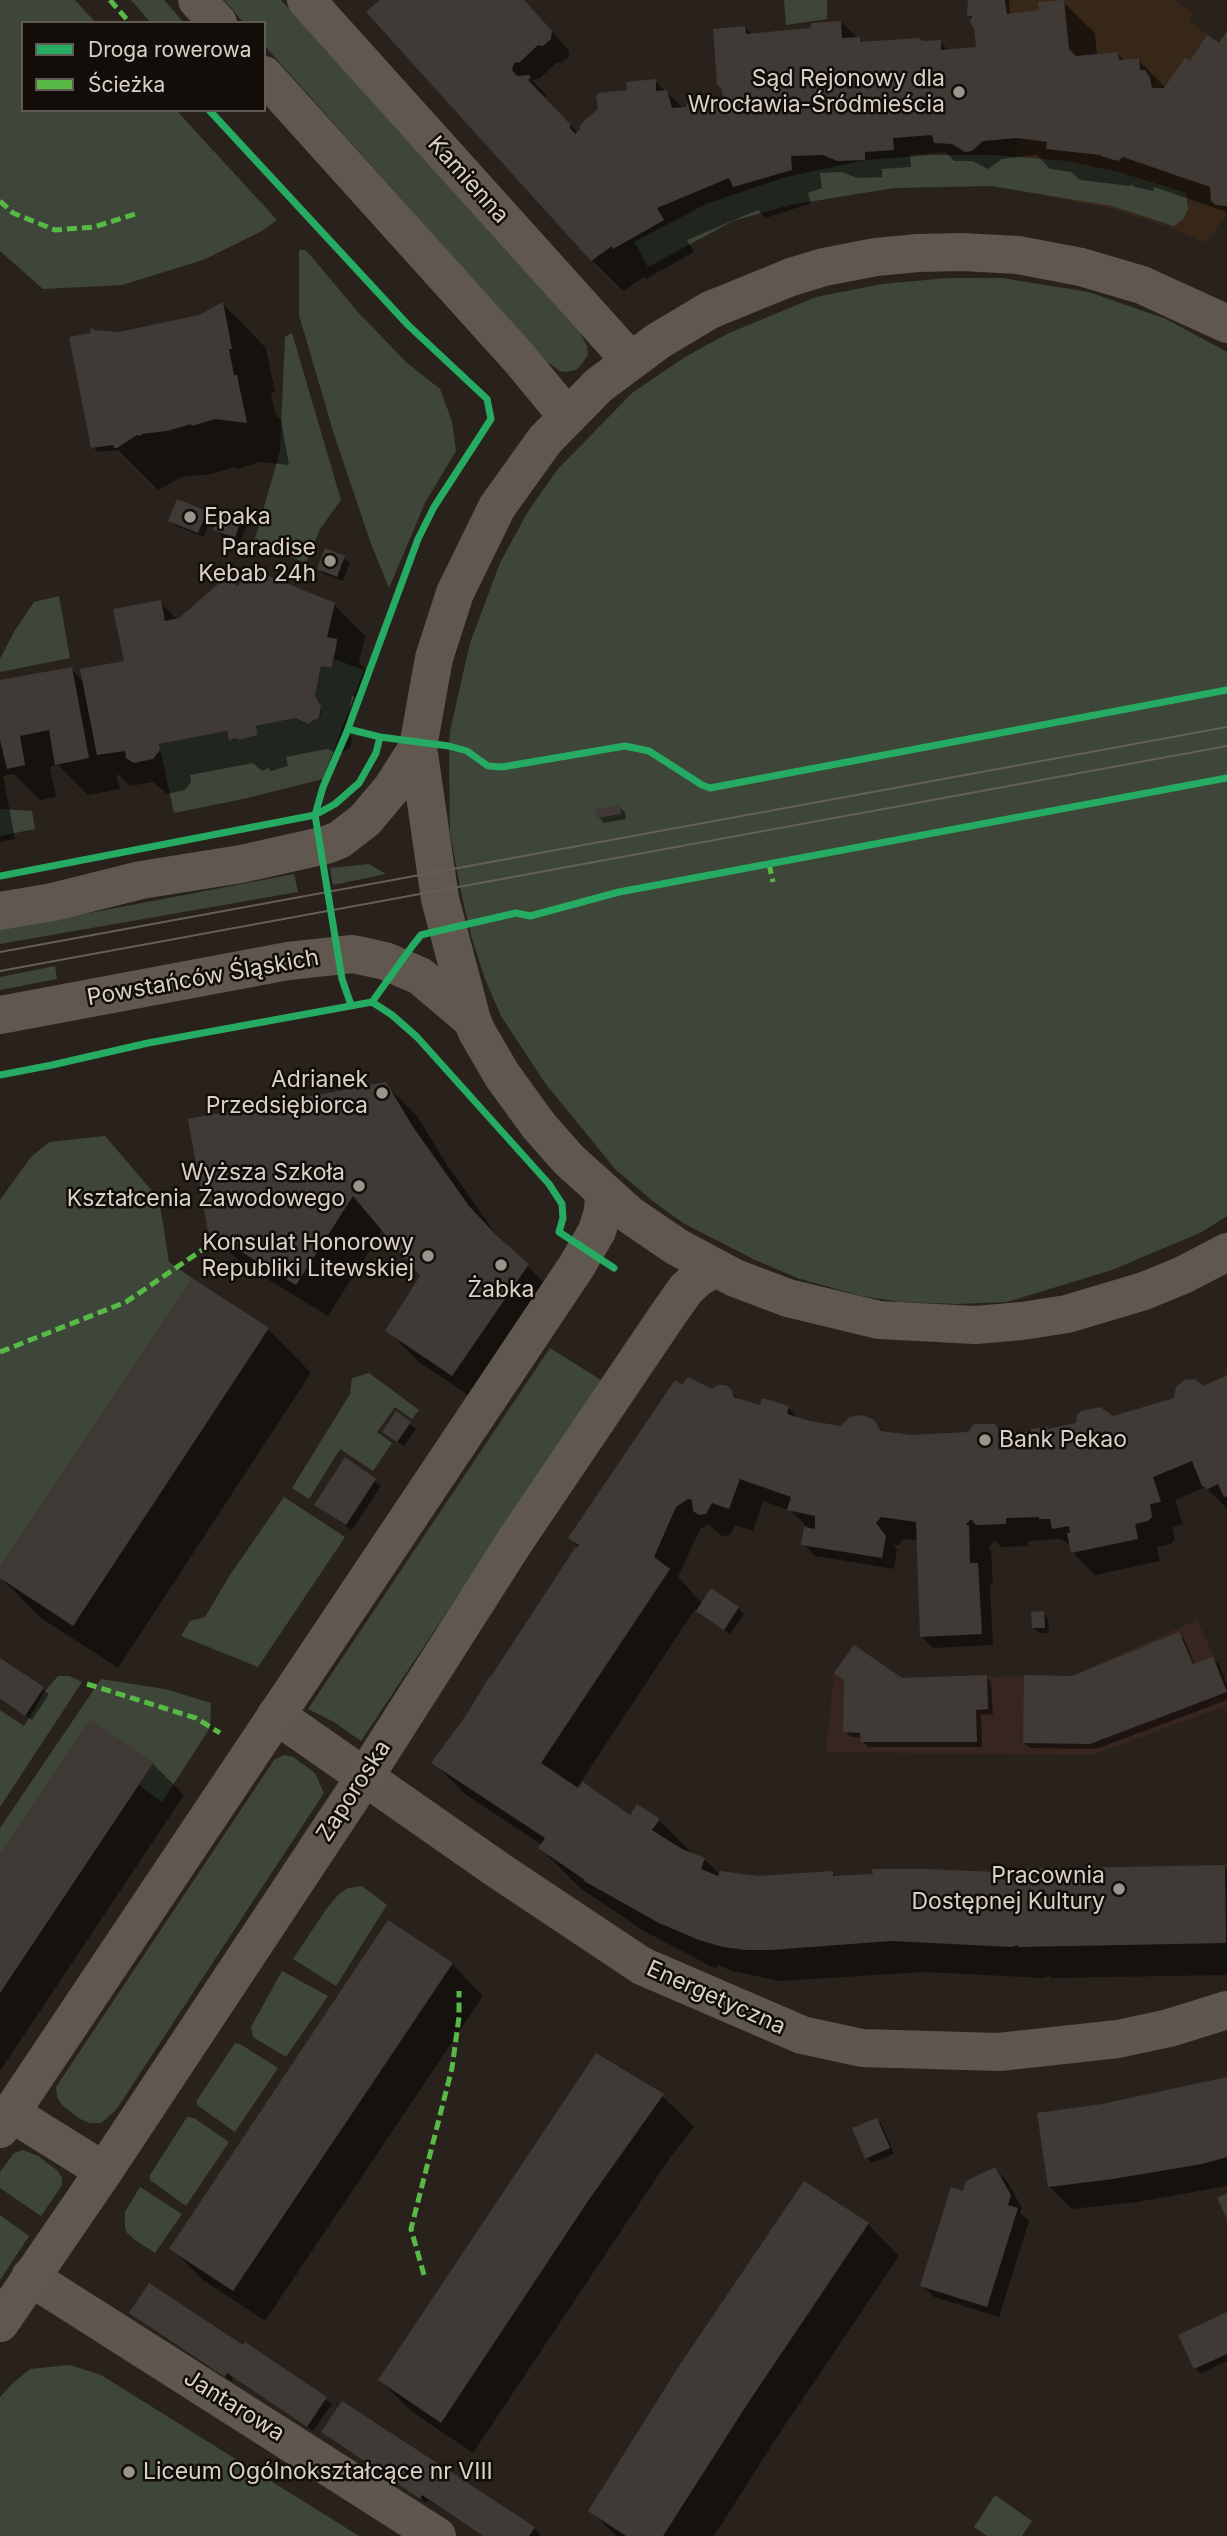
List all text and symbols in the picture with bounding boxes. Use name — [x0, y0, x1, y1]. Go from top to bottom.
legend — [21, 21, 266, 112]
text: Droga rowerowa — [88, 37, 251, 62]
place label: Sąd Rejonowy dla Wrocławia-Śródmieścia — [688, 65, 945, 119]
text: Ścieżka — [88, 72, 165, 97]
marker: Sąd Rejonowy dla Wrocławia-Śródmieścia — [951, 84, 967, 100]
street label: Kamienna — [422, 131, 514, 229]
place label: Epaka — [204, 503, 271, 531]
marker: Epaka — [182, 509, 198, 525]
place label: Paradise Kebab 24h — [198, 534, 316, 588]
marker: Paradise Kebab 24h — [322, 553, 338, 569]
street label: Powstańców Śląskich — [85, 944, 321, 1012]
place label: Adrianek Przedsiębiorca — [206, 1066, 368, 1120]
marker: Adrianek Przedsiębiorca — [374, 1085, 390, 1101]
place label: Wyższa Szkoła Kształcenia Zawodowego — [67, 1159, 345, 1213]
marker: Wyższa Szkoła Kształcenia Zawodowego — [351, 1178, 367, 1194]
place label: Konsulat Honorowy Republiki Litewskiej — [202, 1229, 414, 1283]
marker: Konsulat Honorowy Republiki Litewskiej — [420, 1248, 436, 1264]
marker: Żabka — [493, 1257, 509, 1273]
place label: Żabka — [467, 1276, 535, 1304]
place label: Bank Pekao — [999, 1426, 1127, 1454]
marker: Bank Pekao — [977, 1432, 993, 1448]
street label: Zaporoska — [311, 1735, 397, 1847]
place label: Pracownia Dostępnej Kultury — [911, 1862, 1105, 1916]
marker: Pracownia Dostępnej Kultury — [1111, 1881, 1127, 1897]
street label: Energetyczna — [642, 1955, 790, 2041]
street label: Jantarowa — [179, 2364, 289, 2448]
place label: Liceum Ogólnokształcące nr VIII — [143, 2458, 493, 2486]
marker: Liceum Ogólnokształcące nr VIII — [121, 2464, 137, 2480]

